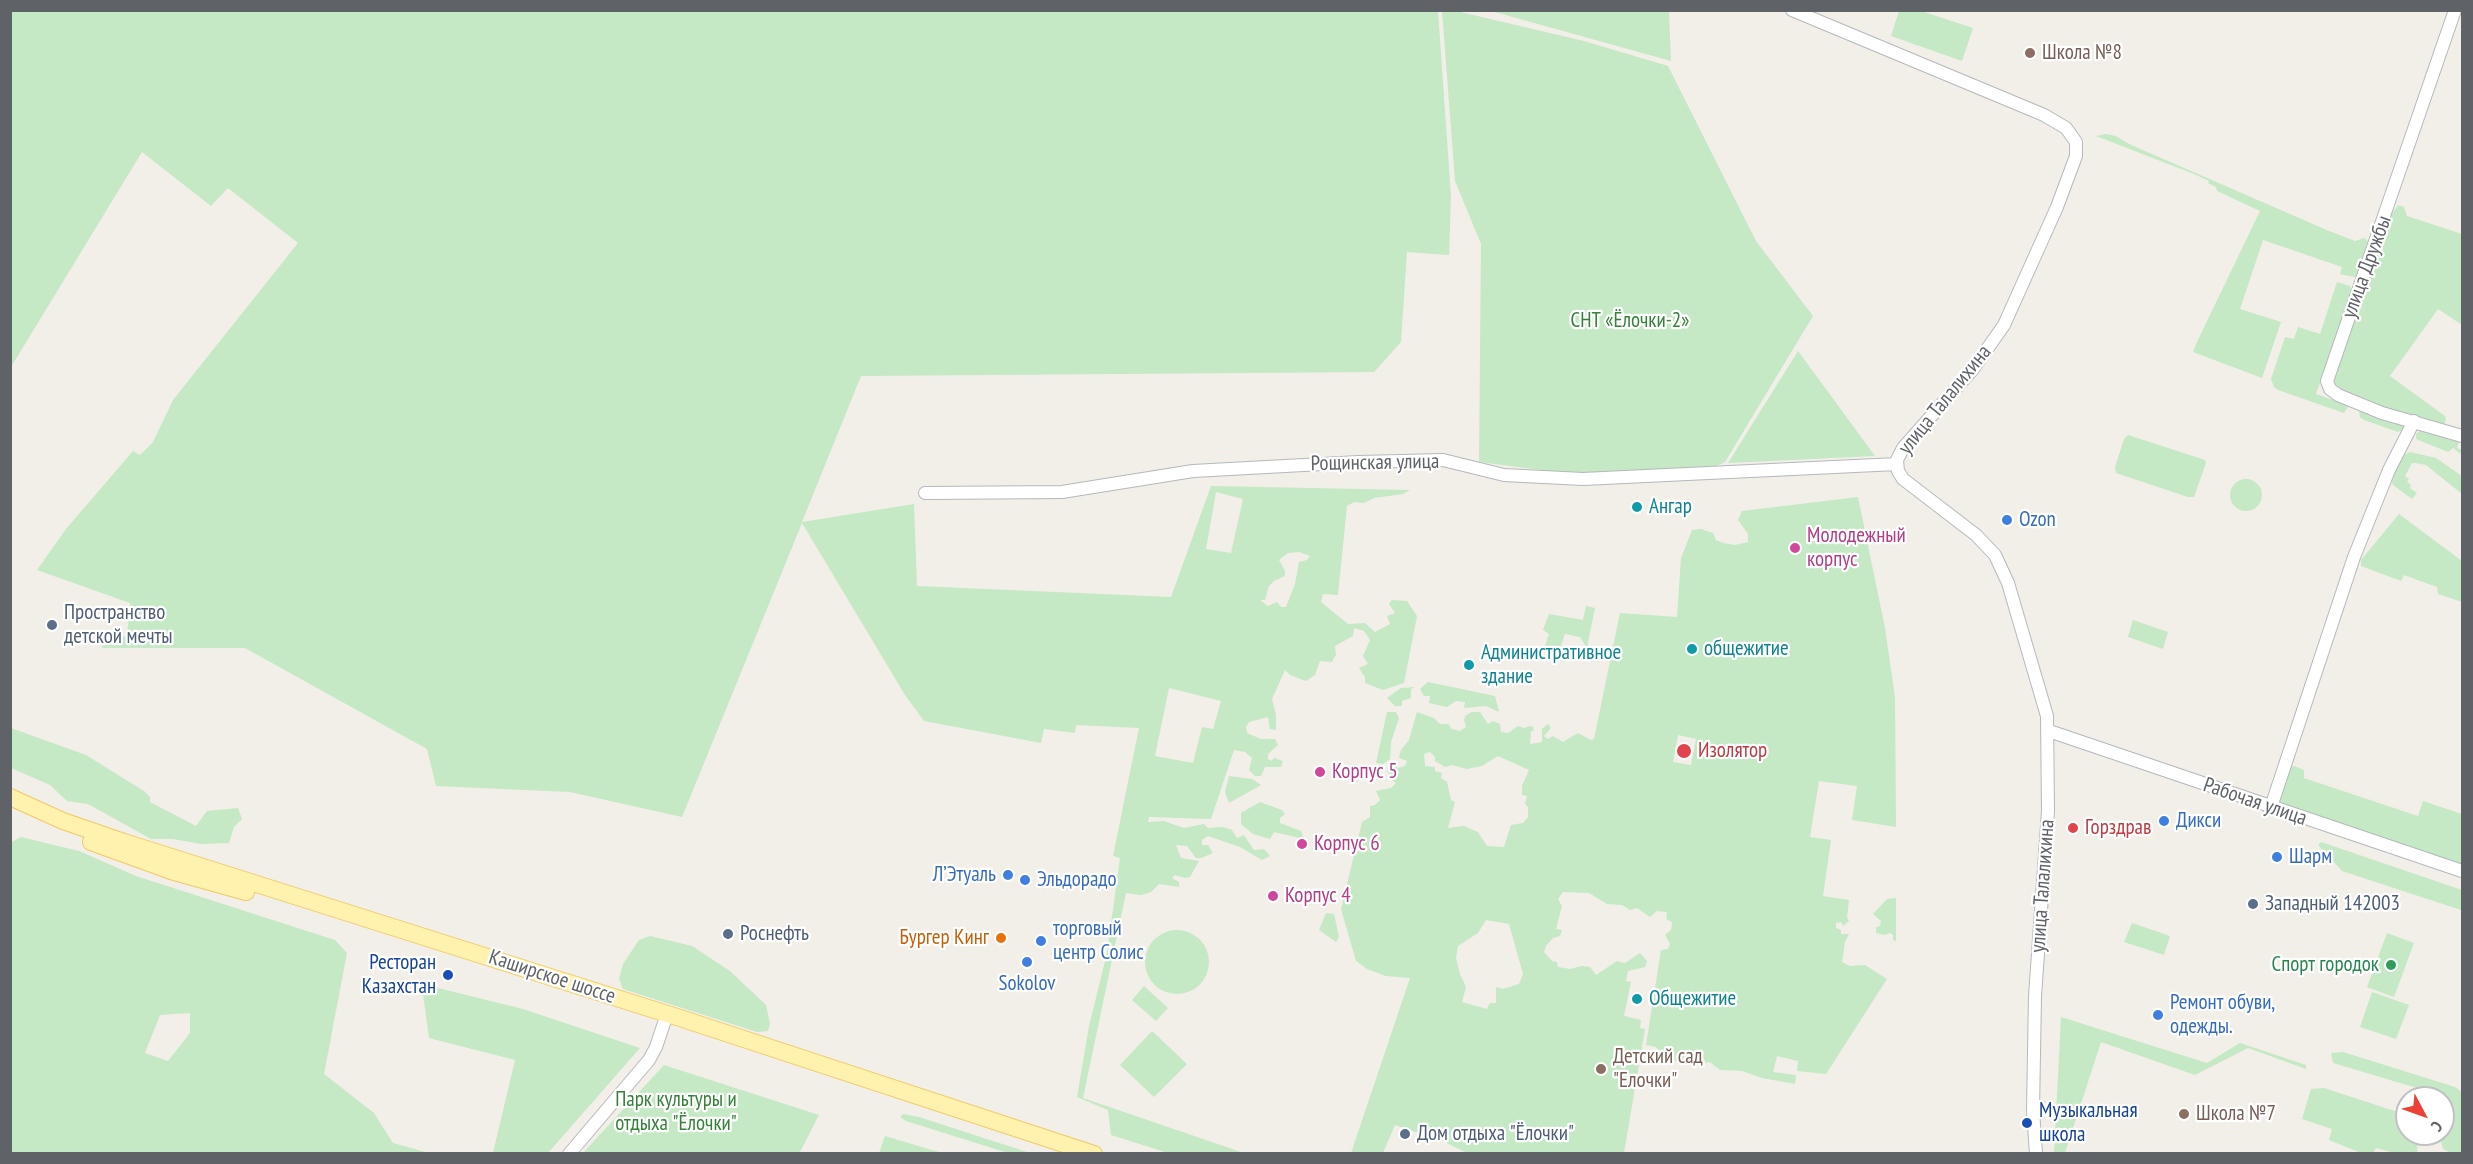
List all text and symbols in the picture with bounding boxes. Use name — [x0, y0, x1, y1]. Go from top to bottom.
place label: Школа №8 — [2042, 40, 2122, 66]
marker: Школа №8 — [2023, 46, 2037, 60]
street label: улица Дружбы — [2337, 212, 2397, 322]
park label: СНТ «Ёлочки-2» — [1571, 308, 1689, 334]
street label: улица Талалихина — [1893, 340, 1997, 460]
street label: Рощинская улица — [1310, 449, 1440, 477]
place label: Ангар — [1649, 494, 1692, 520]
marker: Ангар — [1630, 500, 1644, 514]
place label: Ozon — [2019, 507, 2056, 533]
marker: Ozon — [2000, 513, 2014, 527]
place label: Молодежный корпус — [1807, 523, 1906, 573]
marker: Молодежный корпус — [1788, 541, 1802, 555]
place label: Пространство детской мечты — [64, 600, 173, 650]
marker: Пространство детской мечты — [45, 618, 59, 632]
place label: общежитие — [1704, 636, 1789, 662]
place label: Административное здание — [1481, 640, 1621, 690]
marker: общежитие — [1685, 642, 1699, 656]
marker: Административное здание — [1462, 658, 1476, 672]
place label: Изолятор — [1698, 738, 1767, 764]
marker: Изолятор — [1675, 742, 1693, 760]
place label: Корпус 5 — [1332, 759, 1398, 785]
marker: Корпус 5 — [1313, 765, 1327, 779]
street label: Рабочая улица — [2200, 773, 2310, 831]
place label: Дикси — [2176, 808, 2221, 834]
marker: Дикси — [2157, 814, 2171, 828]
place label: Горздрав — [2085, 815, 2151, 841]
street label: улица Талалихина — [2026, 819, 2060, 953]
marker: Горздрав — [2066, 821, 2080, 835]
place label: Корпус 6 — [1314, 831, 1380, 857]
marker: Корпус 6 — [1295, 837, 1309, 851]
place label: Шарм — [2289, 844, 2332, 870]
marker: Шарм — [2270, 850, 2284, 864]
place label: Л’Этуаль — [933, 862, 996, 888]
place label: Эльдорадо — [1037, 867, 1117, 893]
marker: Л’Этуаль — [1001, 868, 1015, 882]
marker: Эльдорадо — [1018, 873, 1032, 887]
place label: Корпус 4 — [1285, 883, 1351, 909]
marker: Корпус 4 — [1266, 889, 1280, 903]
place label: Западный 142003 — [2265, 891, 2400, 917]
marker: Западный 142003 — [2246, 897, 2260, 911]
place label: торговый центр Солис — [1053, 916, 1144, 966]
place label: Роснефть — [740, 921, 809, 947]
place label: Бургер Кинг — [899, 925, 989, 951]
marker: Роснефть — [721, 927, 735, 941]
marker: Бургер Кинг — [994, 931, 1008, 945]
marker: торговый центр Солис — [1034, 934, 1048, 948]
street label: Каширское шоссе — [485, 945, 619, 1009]
place label: Ресторан Казахстан — [362, 950, 436, 1000]
place label: Спорт городок — [2272, 952, 2379, 978]
marker: Sokolov — [1020, 955, 1034, 969]
marker: Спорт городок — [2384, 958, 2398, 972]
marker: Ресторан Казахстан — [441, 968, 455, 982]
place label: Sokolov — [999, 971, 1055, 997]
place label: Общежитие — [1649, 986, 1736, 1012]
place label: Ремонт обуви, одежды. — [2170, 990, 2275, 1040]
marker: Общежитие — [1630, 992, 1644, 1006]
marker: Ремонт обуви, одежды. — [2151, 1008, 2165, 1022]
place label: Детский сад "Елочки" — [1613, 1044, 1703, 1094]
marker: Детский сад "Елочки" — [1594, 1062, 1608, 1076]
north arrow — [2395, 1086, 2455, 1146]
park label: Парк культуры и отдыха "Ёлочки" — [615, 1087, 737, 1137]
place label: Музыкальная школа — [2039, 1098, 2138, 1148]
place label: Школа №7 — [2196, 1101, 2276, 1127]
marker: Школа №7 — [2177, 1107, 2191, 1121]
marker: Музыкальная школа — [2020, 1116, 2034, 1130]
text: С — [2427, 1117, 2447, 1136]
place label: Дом отдыха "Ёлочки" — [1417, 1121, 1574, 1147]
marker: Дом отдыха "Ёлочки" — [1398, 1127, 1412, 1141]

